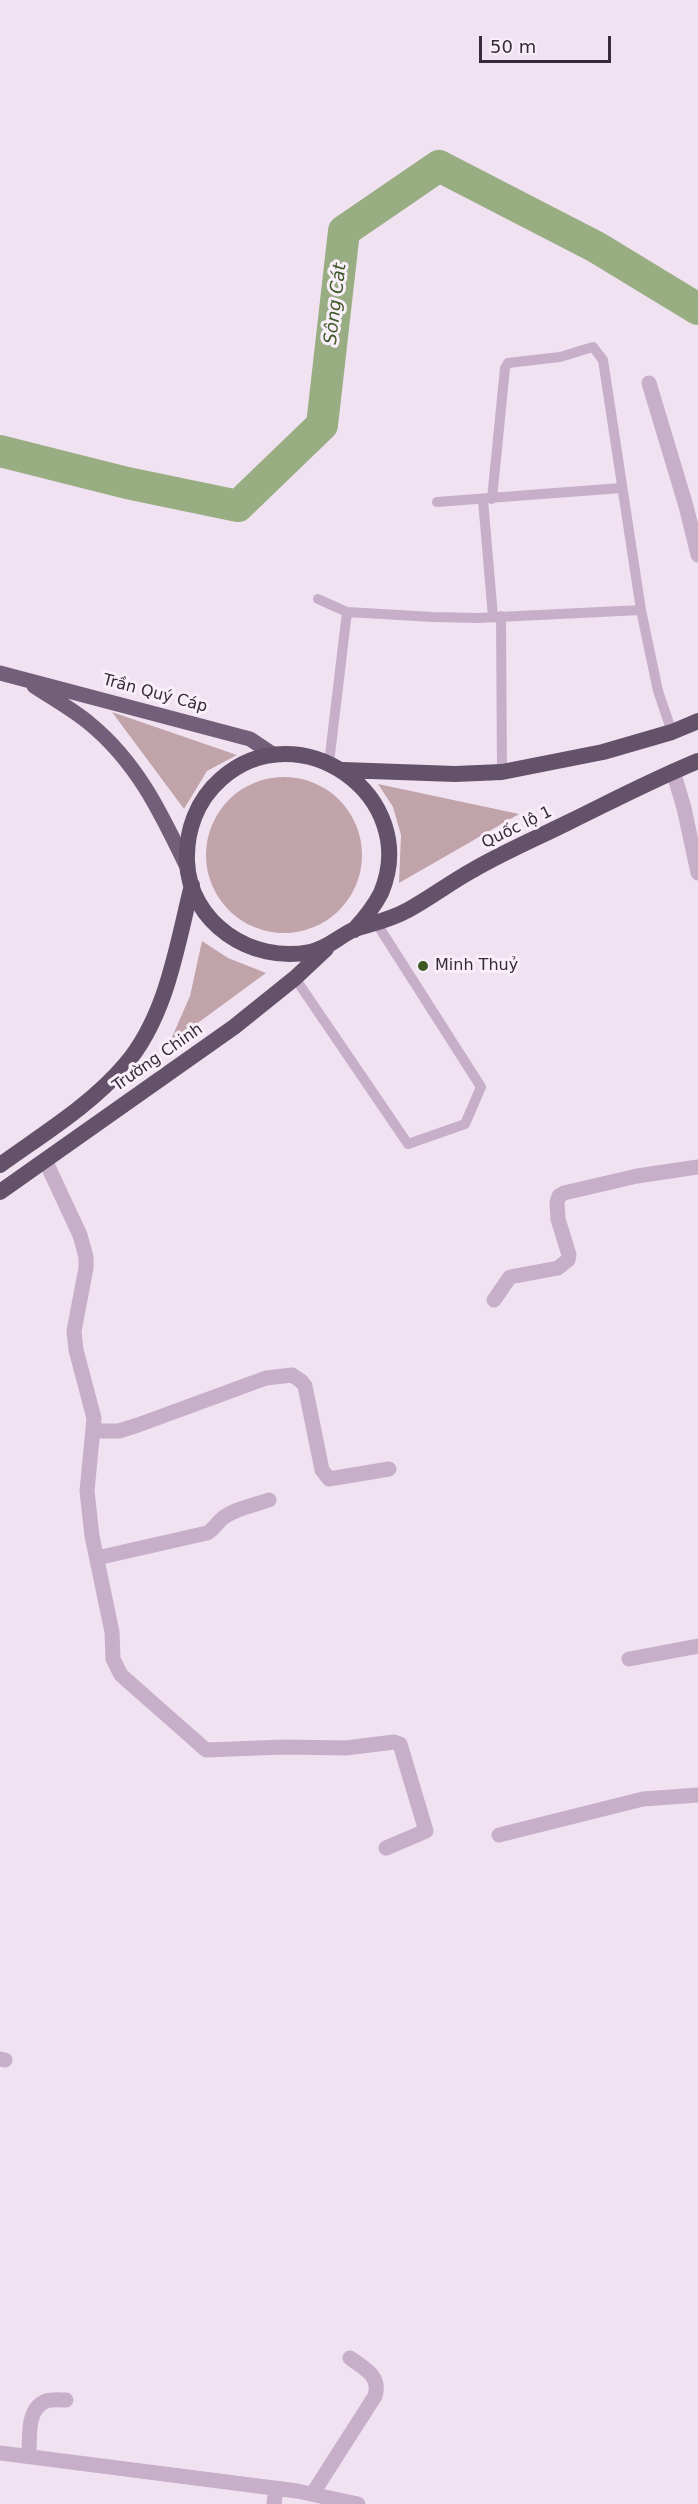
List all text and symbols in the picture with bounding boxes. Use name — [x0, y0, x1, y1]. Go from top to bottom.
scale bar — [482, 24, 614, 62]
text: 50 m — [490, 36, 536, 57]
water label: Sông Cát — [320, 262, 352, 346]
street label: Trần Quý Cáp — [101, 671, 209, 717]
street label: Quốc lộ 1 — [479, 803, 555, 853]
place label: Minh Thuỷ — [435, 956, 518, 976]
marker: Minh Thuỷ — [416, 959, 430, 973]
street label: Trường Chinh — [109, 1020, 207, 1096]

